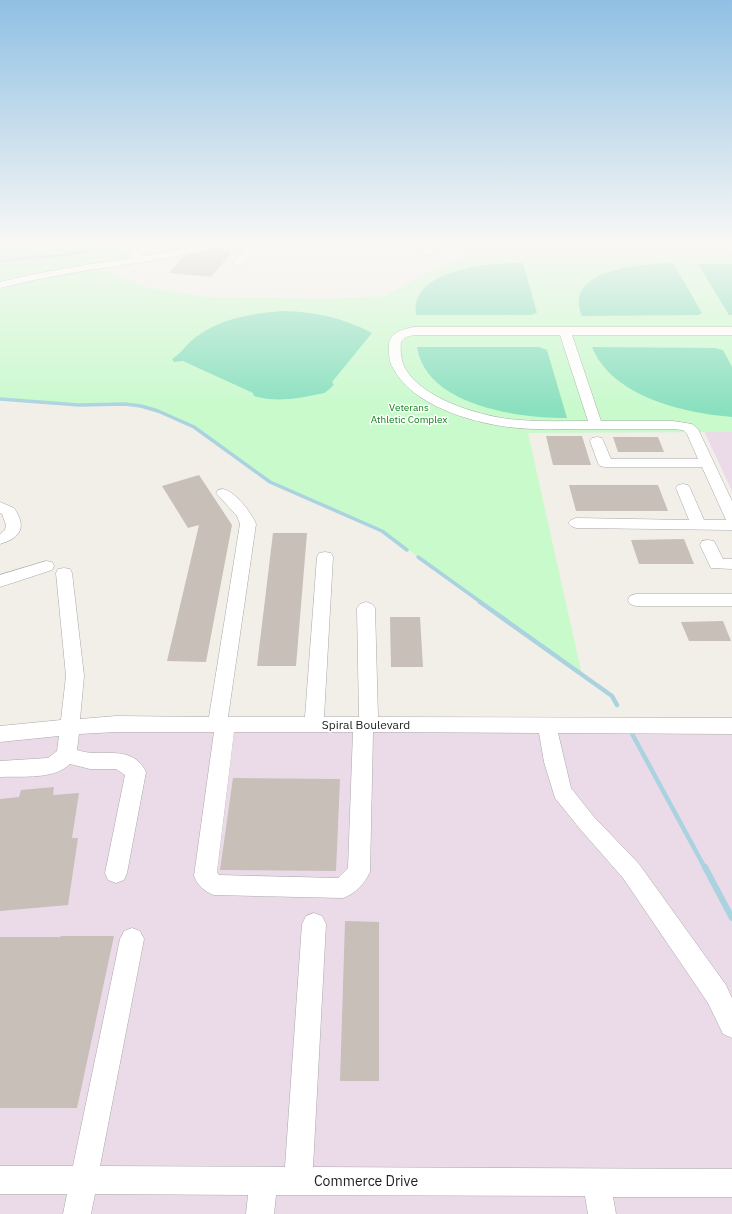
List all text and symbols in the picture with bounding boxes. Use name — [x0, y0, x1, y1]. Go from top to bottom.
park label: Veterans Athletic Complex — [371, 401, 447, 426]
street label: Spiral Boulevard — [322, 717, 410, 732]
street label: Commerce Drive — [314, 1172, 418, 1190]

